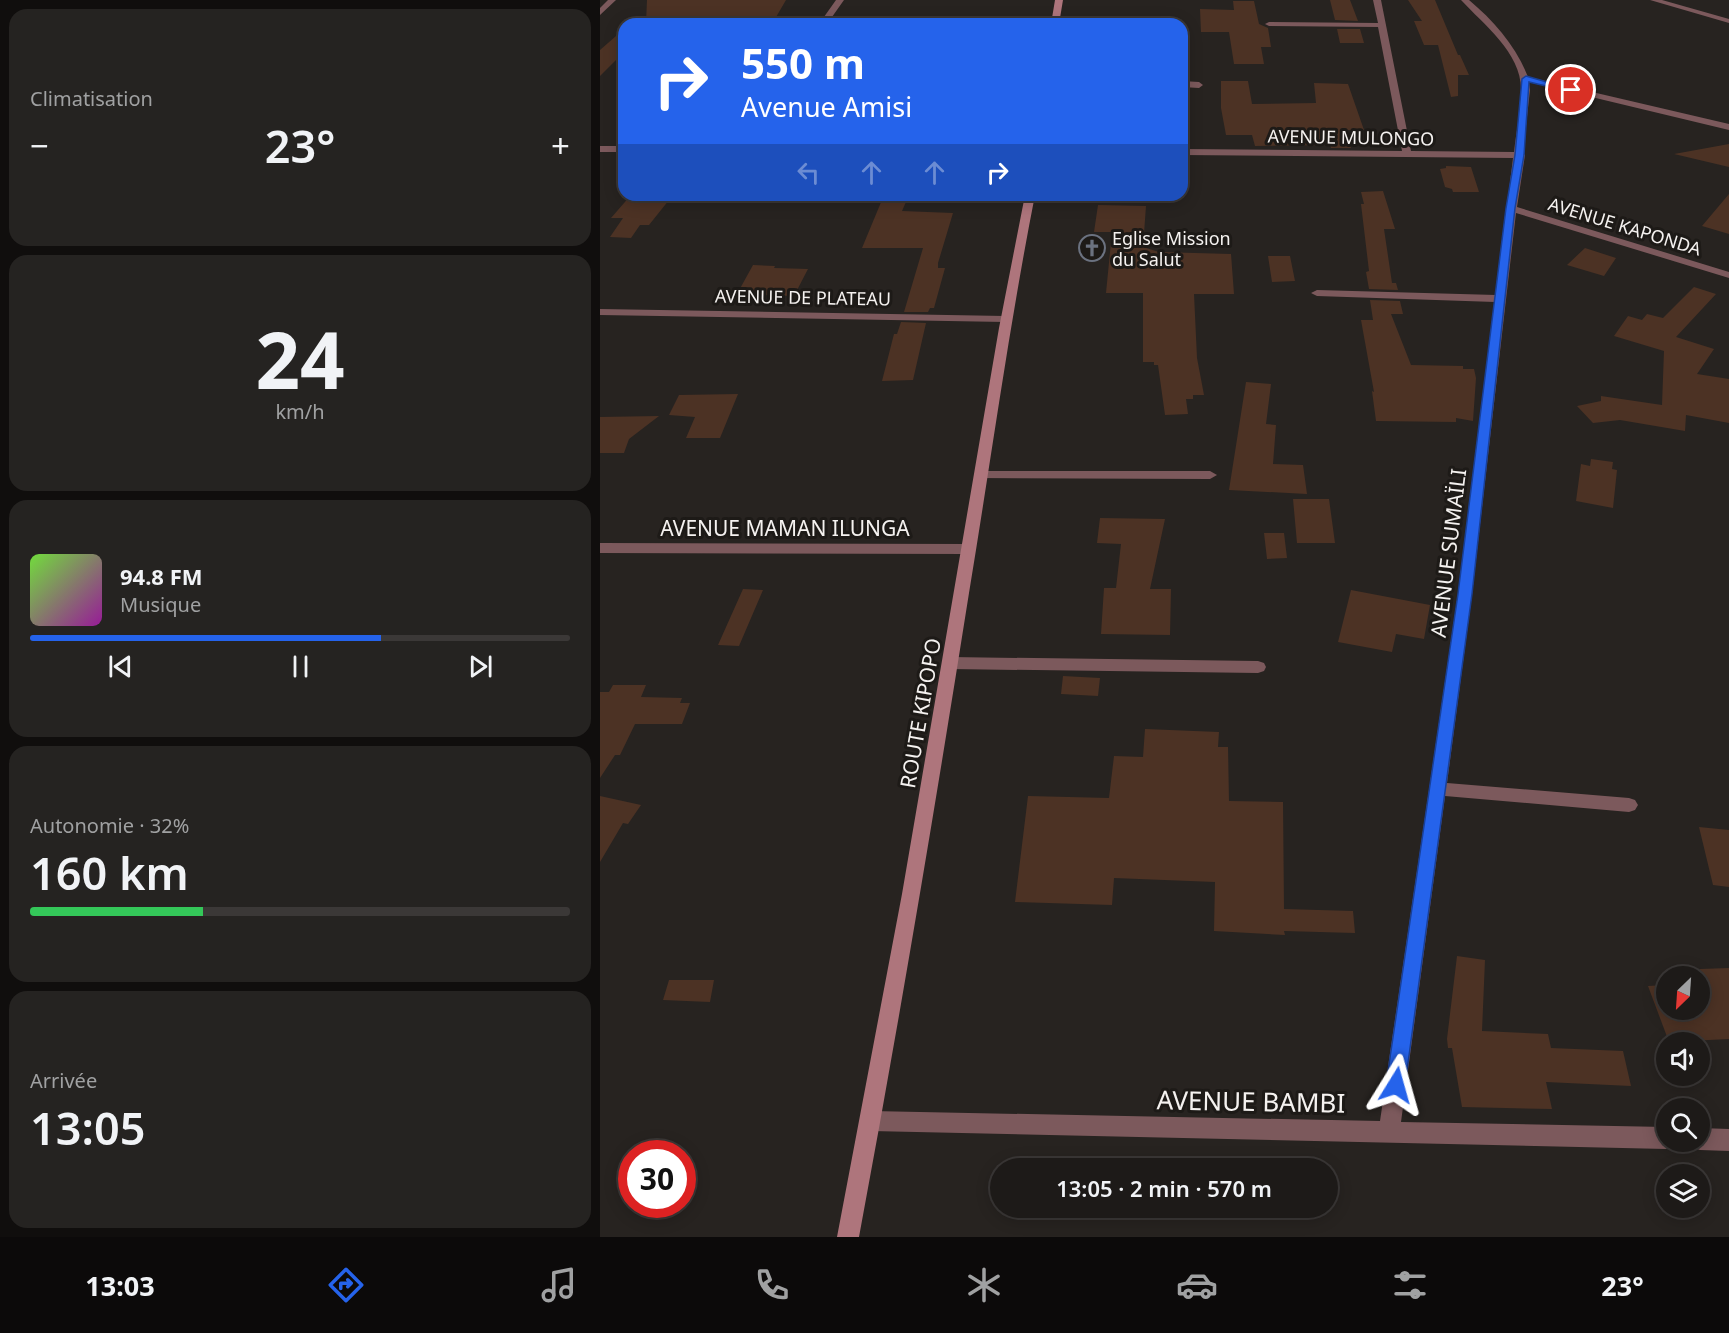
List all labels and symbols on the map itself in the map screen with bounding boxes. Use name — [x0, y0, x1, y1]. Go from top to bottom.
pin — [1545, 64, 1596, 115]
street label: AVENUE MULONGO — [1268, 124, 1434, 150]
street label: AVENUE KAPONDA — [1546, 191, 1705, 261]
place label: Eglise Mission du Salut — [1112, 226, 1231, 271]
church icon: Eglise Mission du Salut — [1077, 233, 1107, 263]
street label: AVENUE DE PLATEAU — [715, 283, 891, 311]
street label: AVENUE SUMAÏLI — [1424, 467, 1472, 639]
street label: AVENUE MAMAN ILUNGA — [660, 514, 910, 542]
street label: ROUTE KIPOPO — [893, 636, 947, 790]
north arrow — [1656, 966, 1710, 1020]
position arrow — [1364, 1053, 1428, 1117]
street label: AVENUE BAMBI — [1156, 1081, 1346, 1121]
speed limit sign: 30 — [618, 1140, 696, 1218]

